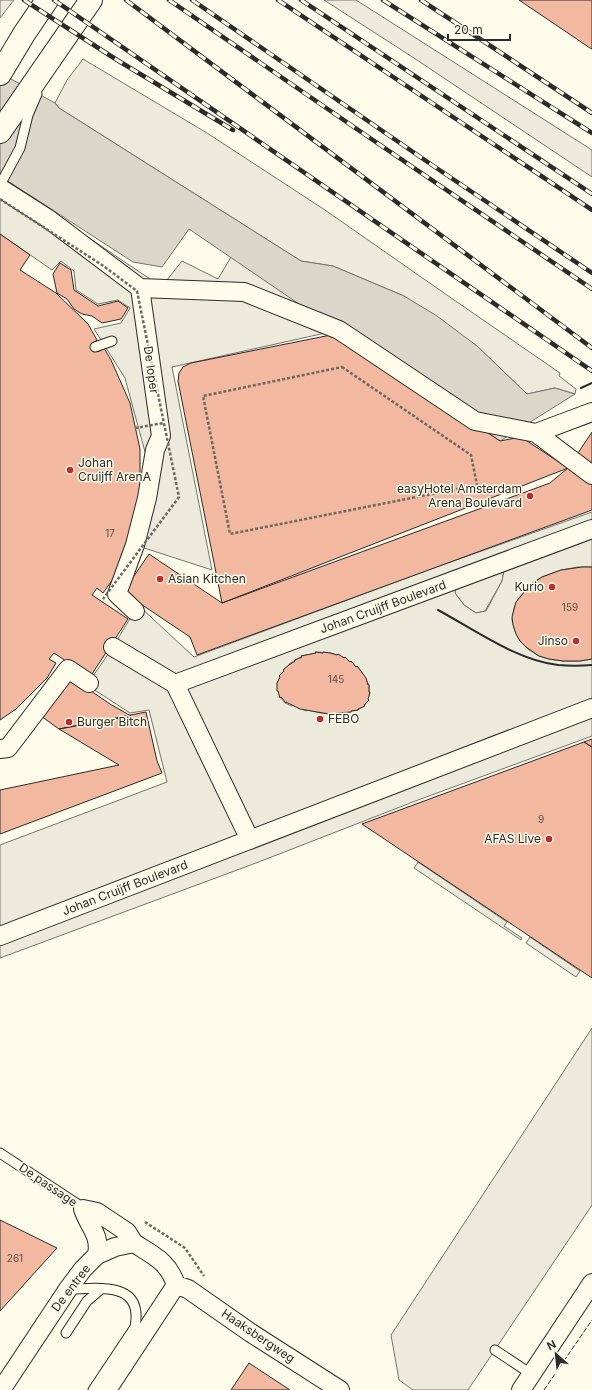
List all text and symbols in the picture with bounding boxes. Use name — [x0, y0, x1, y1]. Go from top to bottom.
scale bar — [448, 16, 510, 42]
text: 20 m — [454, 22, 483, 37]
street label: De loper — [141, 345, 162, 395]
place label: Johan Cruijff ArenA — [78, 455, 151, 484]
marker: Johan Cruijff ArenA — [65, 465, 75, 475]
place label: easyHotel Amsterdam Arena Boulevard — [397, 481, 522, 510]
marker: easyHotel Amsterdam Arena Boulevard — [525, 491, 535, 501]
house number: 17 — [105, 527, 115, 539]
place label: Asian Kitchen — [168, 571, 246, 586]
marker: Asian Kitchen — [155, 574, 165, 584]
street label: Johan Cruijff Boulevard — [318, 577, 448, 636]
place label: Kurio — [514, 579, 544, 594]
marker: Kurio — [547, 582, 557, 592]
house number: 159 — [562, 601, 578, 613]
place label: Jinso — [538, 633, 568, 648]
marker: Jinso — [571, 636, 581, 646]
house number: 145 — [328, 673, 344, 685]
place label: FEBO — [328, 711, 359, 726]
place label: Burger Bitch — [77, 714, 147, 729]
marker: FEBO — [315, 714, 325, 724]
marker: Burger Bitch — [64, 717, 74, 727]
house number: 9 — [538, 813, 544, 825]
place label: AFAS Live — [484, 831, 541, 846]
marker: AFAS Live — [544, 834, 554, 844]
street label: Johan Cruijff Boulevard — [60, 857, 190, 918]
street label: De passage — [16, 1160, 80, 1210]
house number: 261 — [7, 1252, 23, 1264]
street label: De entree — [48, 1261, 93, 1314]
street label: Haaksbergweg — [219, 1306, 298, 1366]
north arrow — [536, 1334, 576, 1374]
text: N — [545, 1337, 558, 1353]

